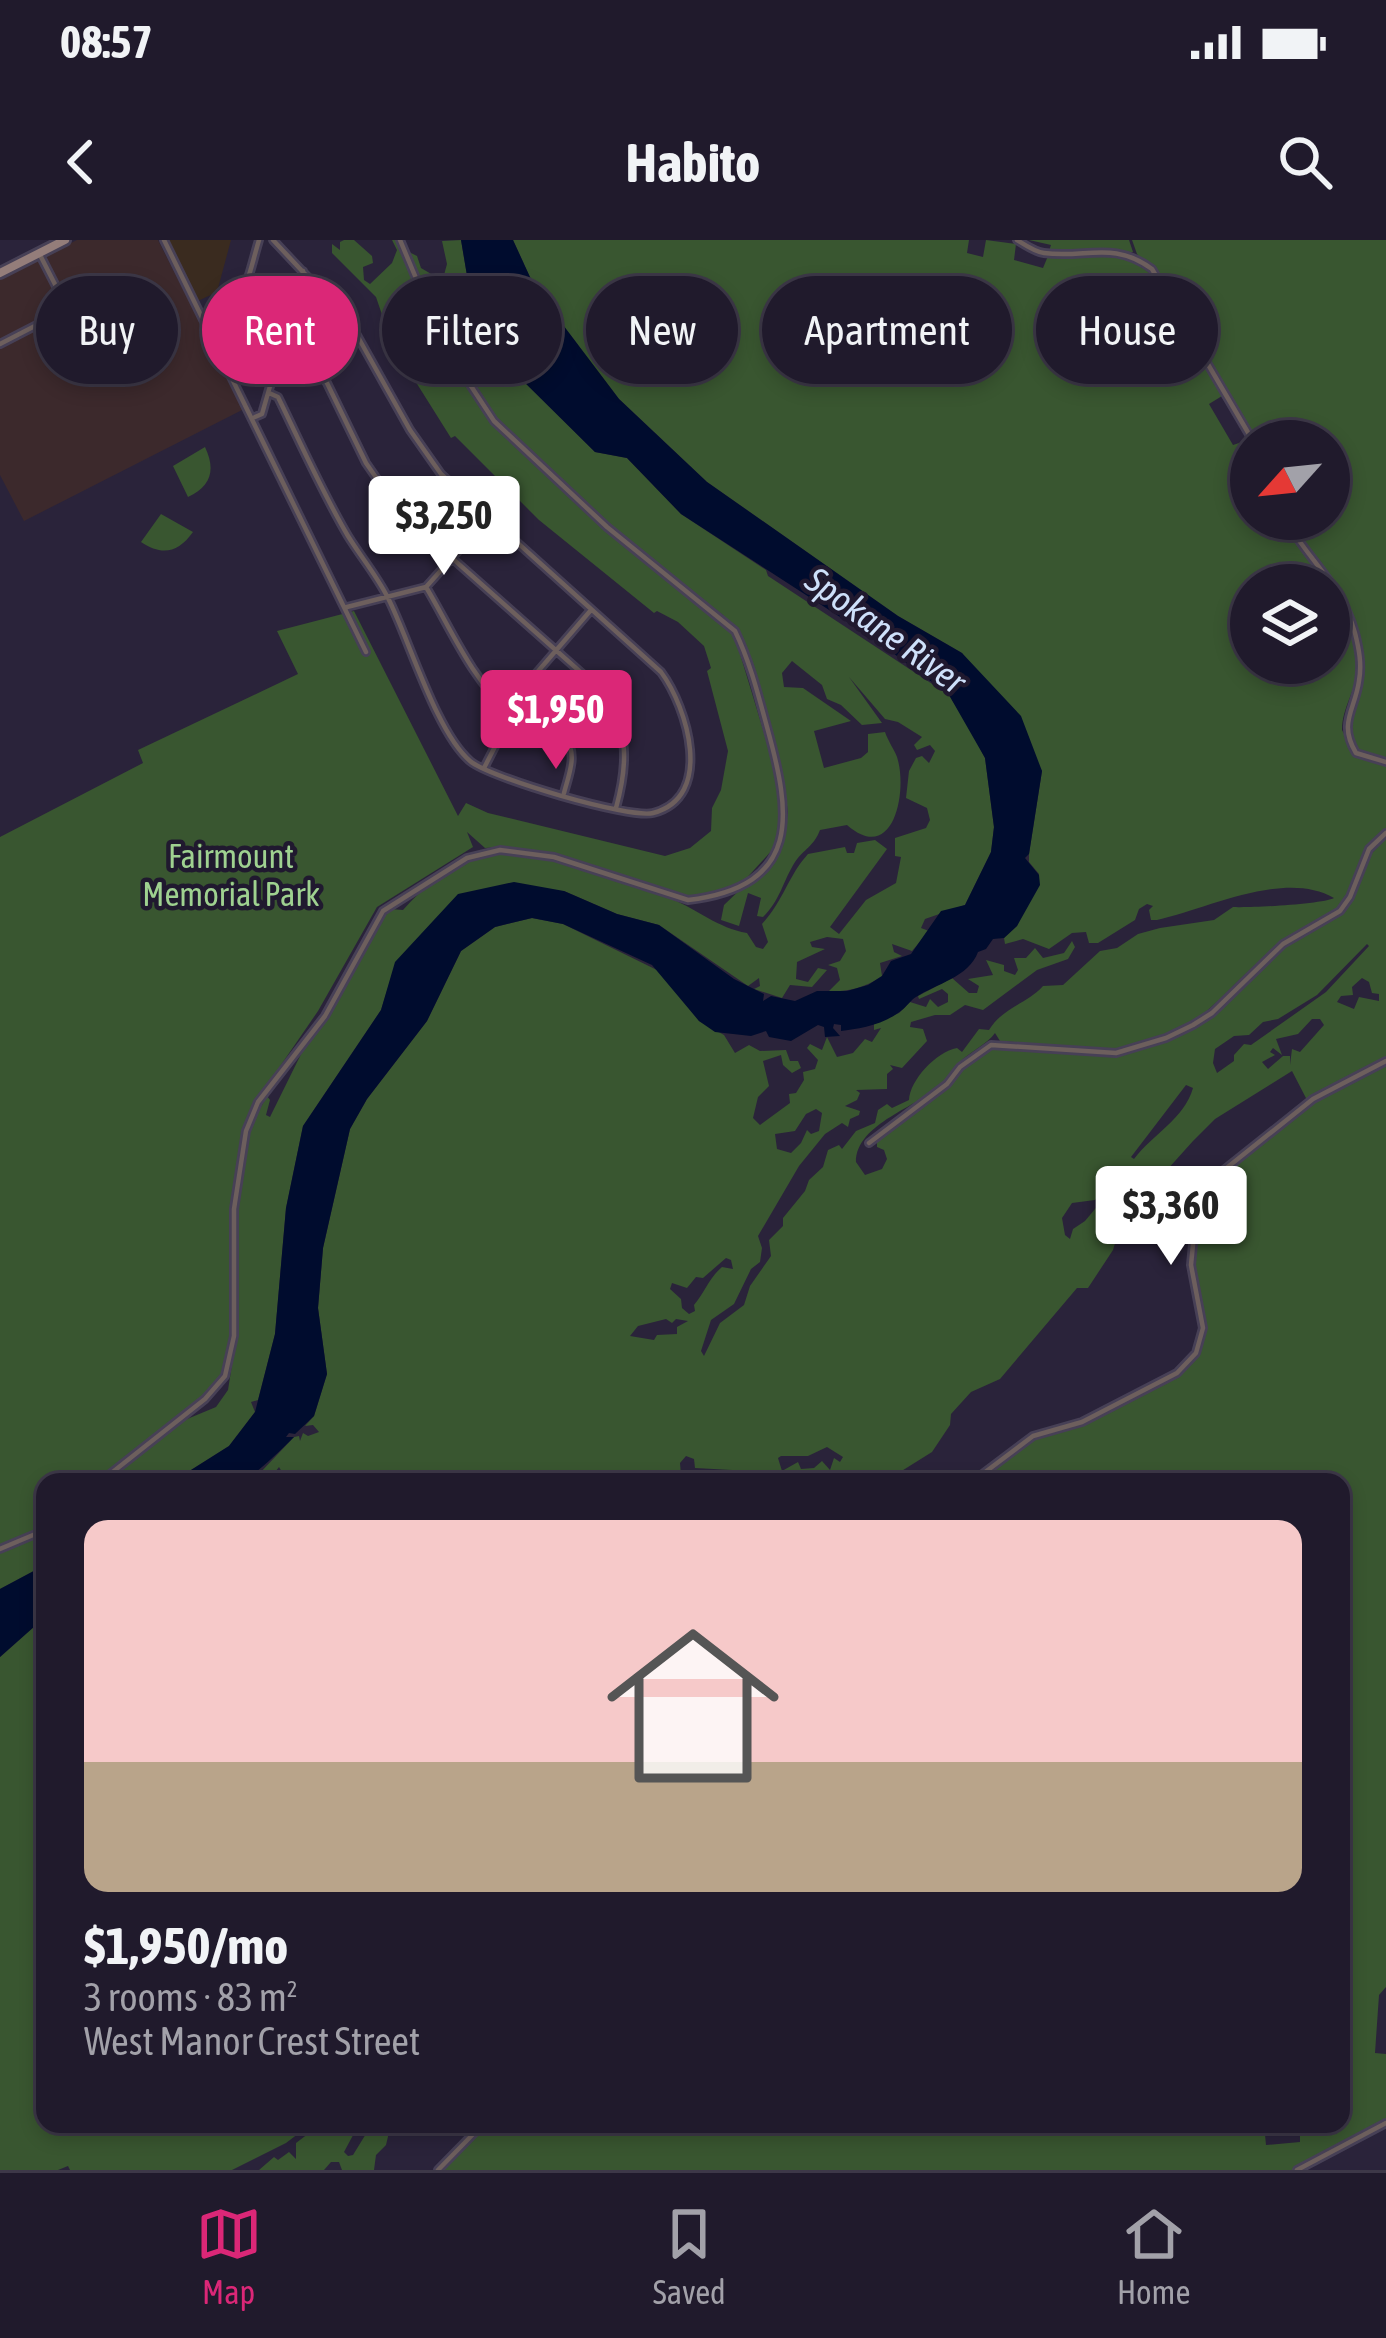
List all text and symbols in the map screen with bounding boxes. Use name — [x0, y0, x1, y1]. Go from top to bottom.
text: 08:57 — [60, 16, 153, 68]
icon: back — [48, 129, 114, 195]
icon: search — [1272, 129, 1338, 195]
text: Habito — [626, 132, 760, 193]
chip: Buy — [36, 276, 178, 384]
chip: Rent — [202, 276, 358, 384]
chip: Filters — [382, 276, 562, 384]
chip: New — [586, 276, 738, 384]
chip: Apartment — [762, 276, 1012, 384]
chip: House — [1036, 276, 1218, 384]
north arrow — [1230, 420, 1350, 540]
map controls — [1230, 420, 1350, 684]
pin: $3,250 — [346, 476, 542, 578]
text: $3,250 — [396, 493, 492, 537]
water label: Spokane River — [797, 557, 975, 703]
button: layers — [1230, 564, 1350, 684]
pin: $1,950 — [458, 670, 654, 772]
text: $1,950 — [508, 687, 604, 731]
park label: Fairmount Memorial Park — [142, 837, 320, 913]
pin: $3,360 — [1073, 1166, 1269, 1268]
text: $3,360 — [1123, 1183, 1219, 1227]
icon: home — [585, 1598, 801, 1814]
text: $1,950/mo — [84, 1916, 288, 1975]
text: 3 rooms · 83 m² — [84, 1975, 298, 2019]
text: West Manor Crest Street — [84, 2019, 420, 2063]
tab: Map — [196, 2201, 262, 2311]
tab: Saved — [653, 2201, 726, 2311]
tab: Home — [1117, 2201, 1190, 2311]

